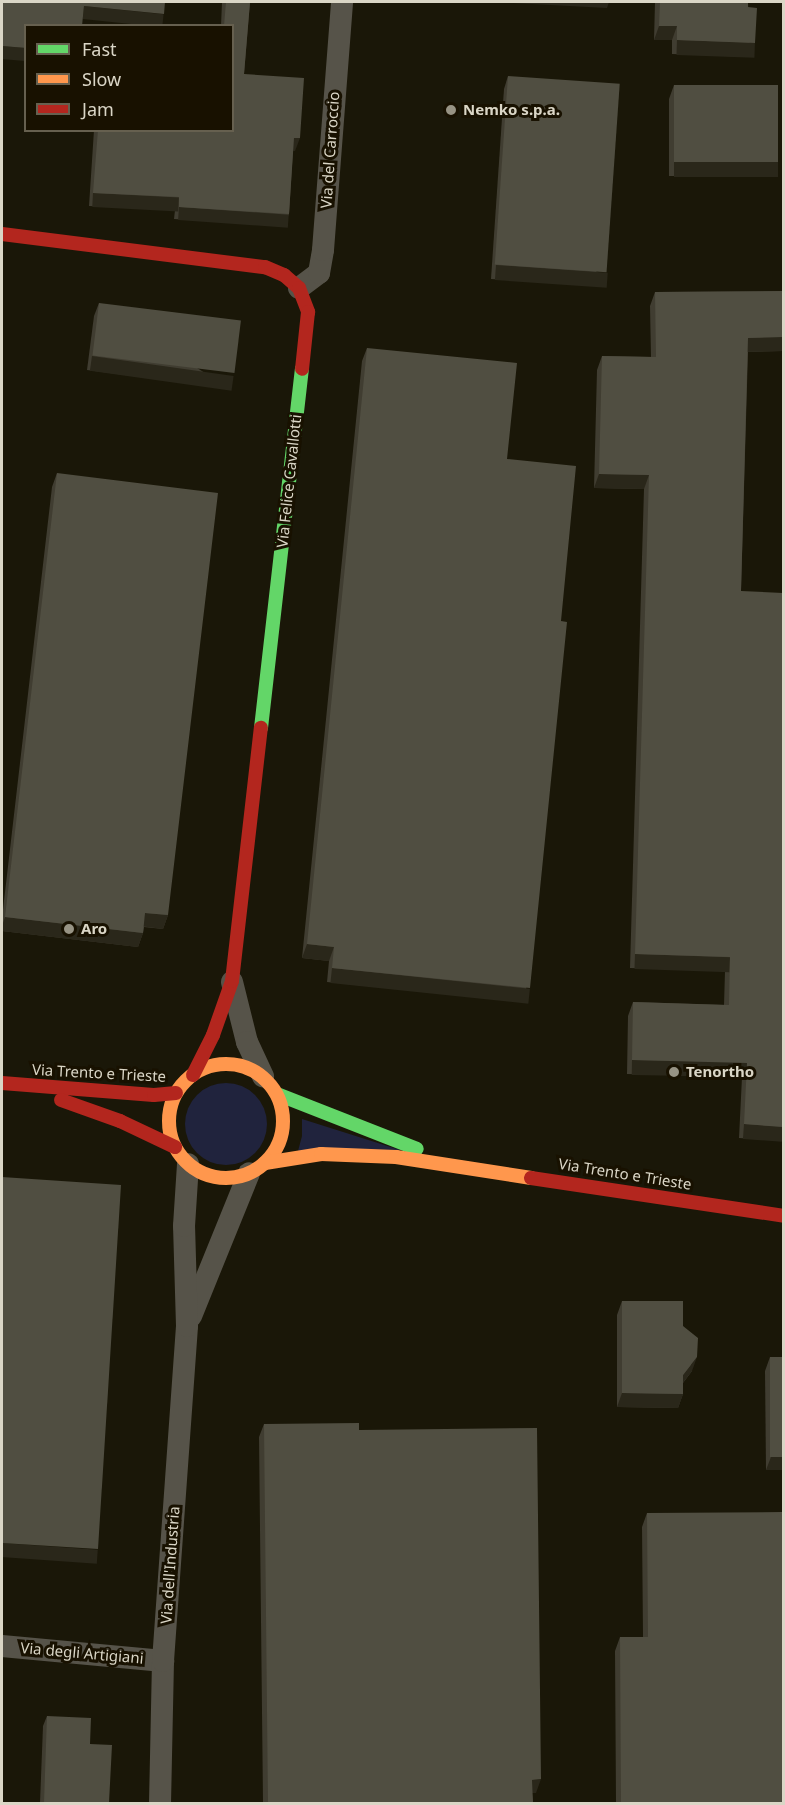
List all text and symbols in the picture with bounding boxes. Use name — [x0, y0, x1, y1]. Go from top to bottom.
legend — [24, 24, 234, 132]
text: Fast — [82, 37, 117, 61]
text: Slow — [82, 67, 121, 91]
street label: Via del Carroccio — [317, 91, 343, 209]
text: Jam — [82, 97, 114, 121]
place label: Nemko s.p.a. — [463, 101, 560, 119]
marker: Nemko s.p.a. — [444, 103, 458, 117]
street label: Via Felice Cavallotti — [273, 413, 305, 549]
place label: Aro — [81, 920, 107, 938]
marker: Aro — [62, 922, 76, 936]
street label: Via Trento e Trieste — [31, 1060, 167, 1086]
place label: Tenortho — [686, 1063, 754, 1081]
marker: Tenortho — [667, 1065, 681, 1079]
street label: Via Trento e Trieste — [557, 1155, 693, 1193]
street label: Via dell'Industria — [157, 1506, 183, 1624]
street label: Via degli Artigiani — [20, 1639, 144, 1667]

